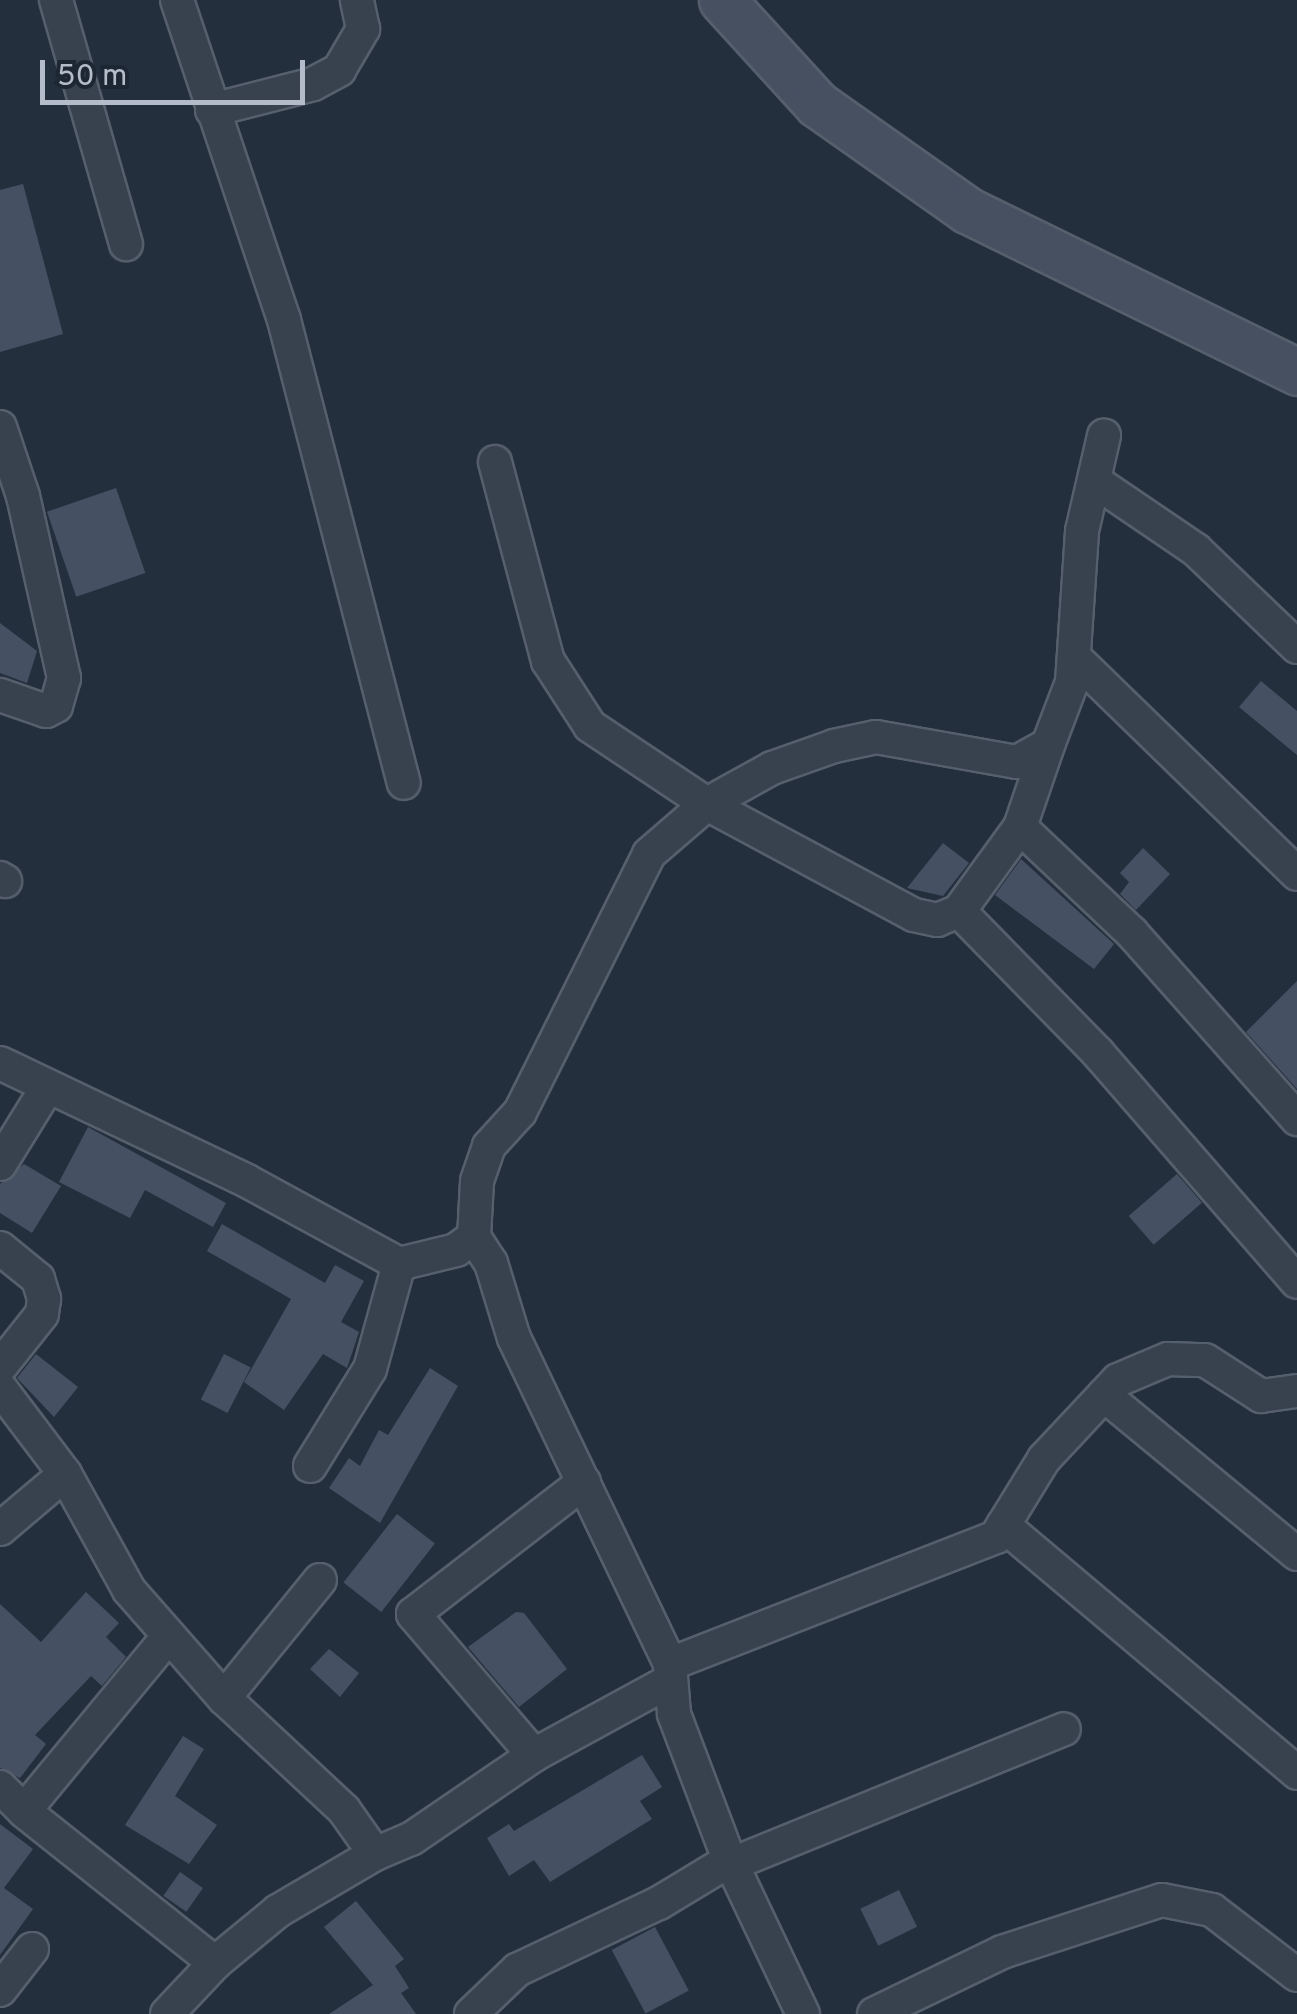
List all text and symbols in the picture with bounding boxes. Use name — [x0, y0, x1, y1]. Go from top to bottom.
scale bar — [45, 40, 310, 102]
text: 50 m — [57, 59, 127, 96]

